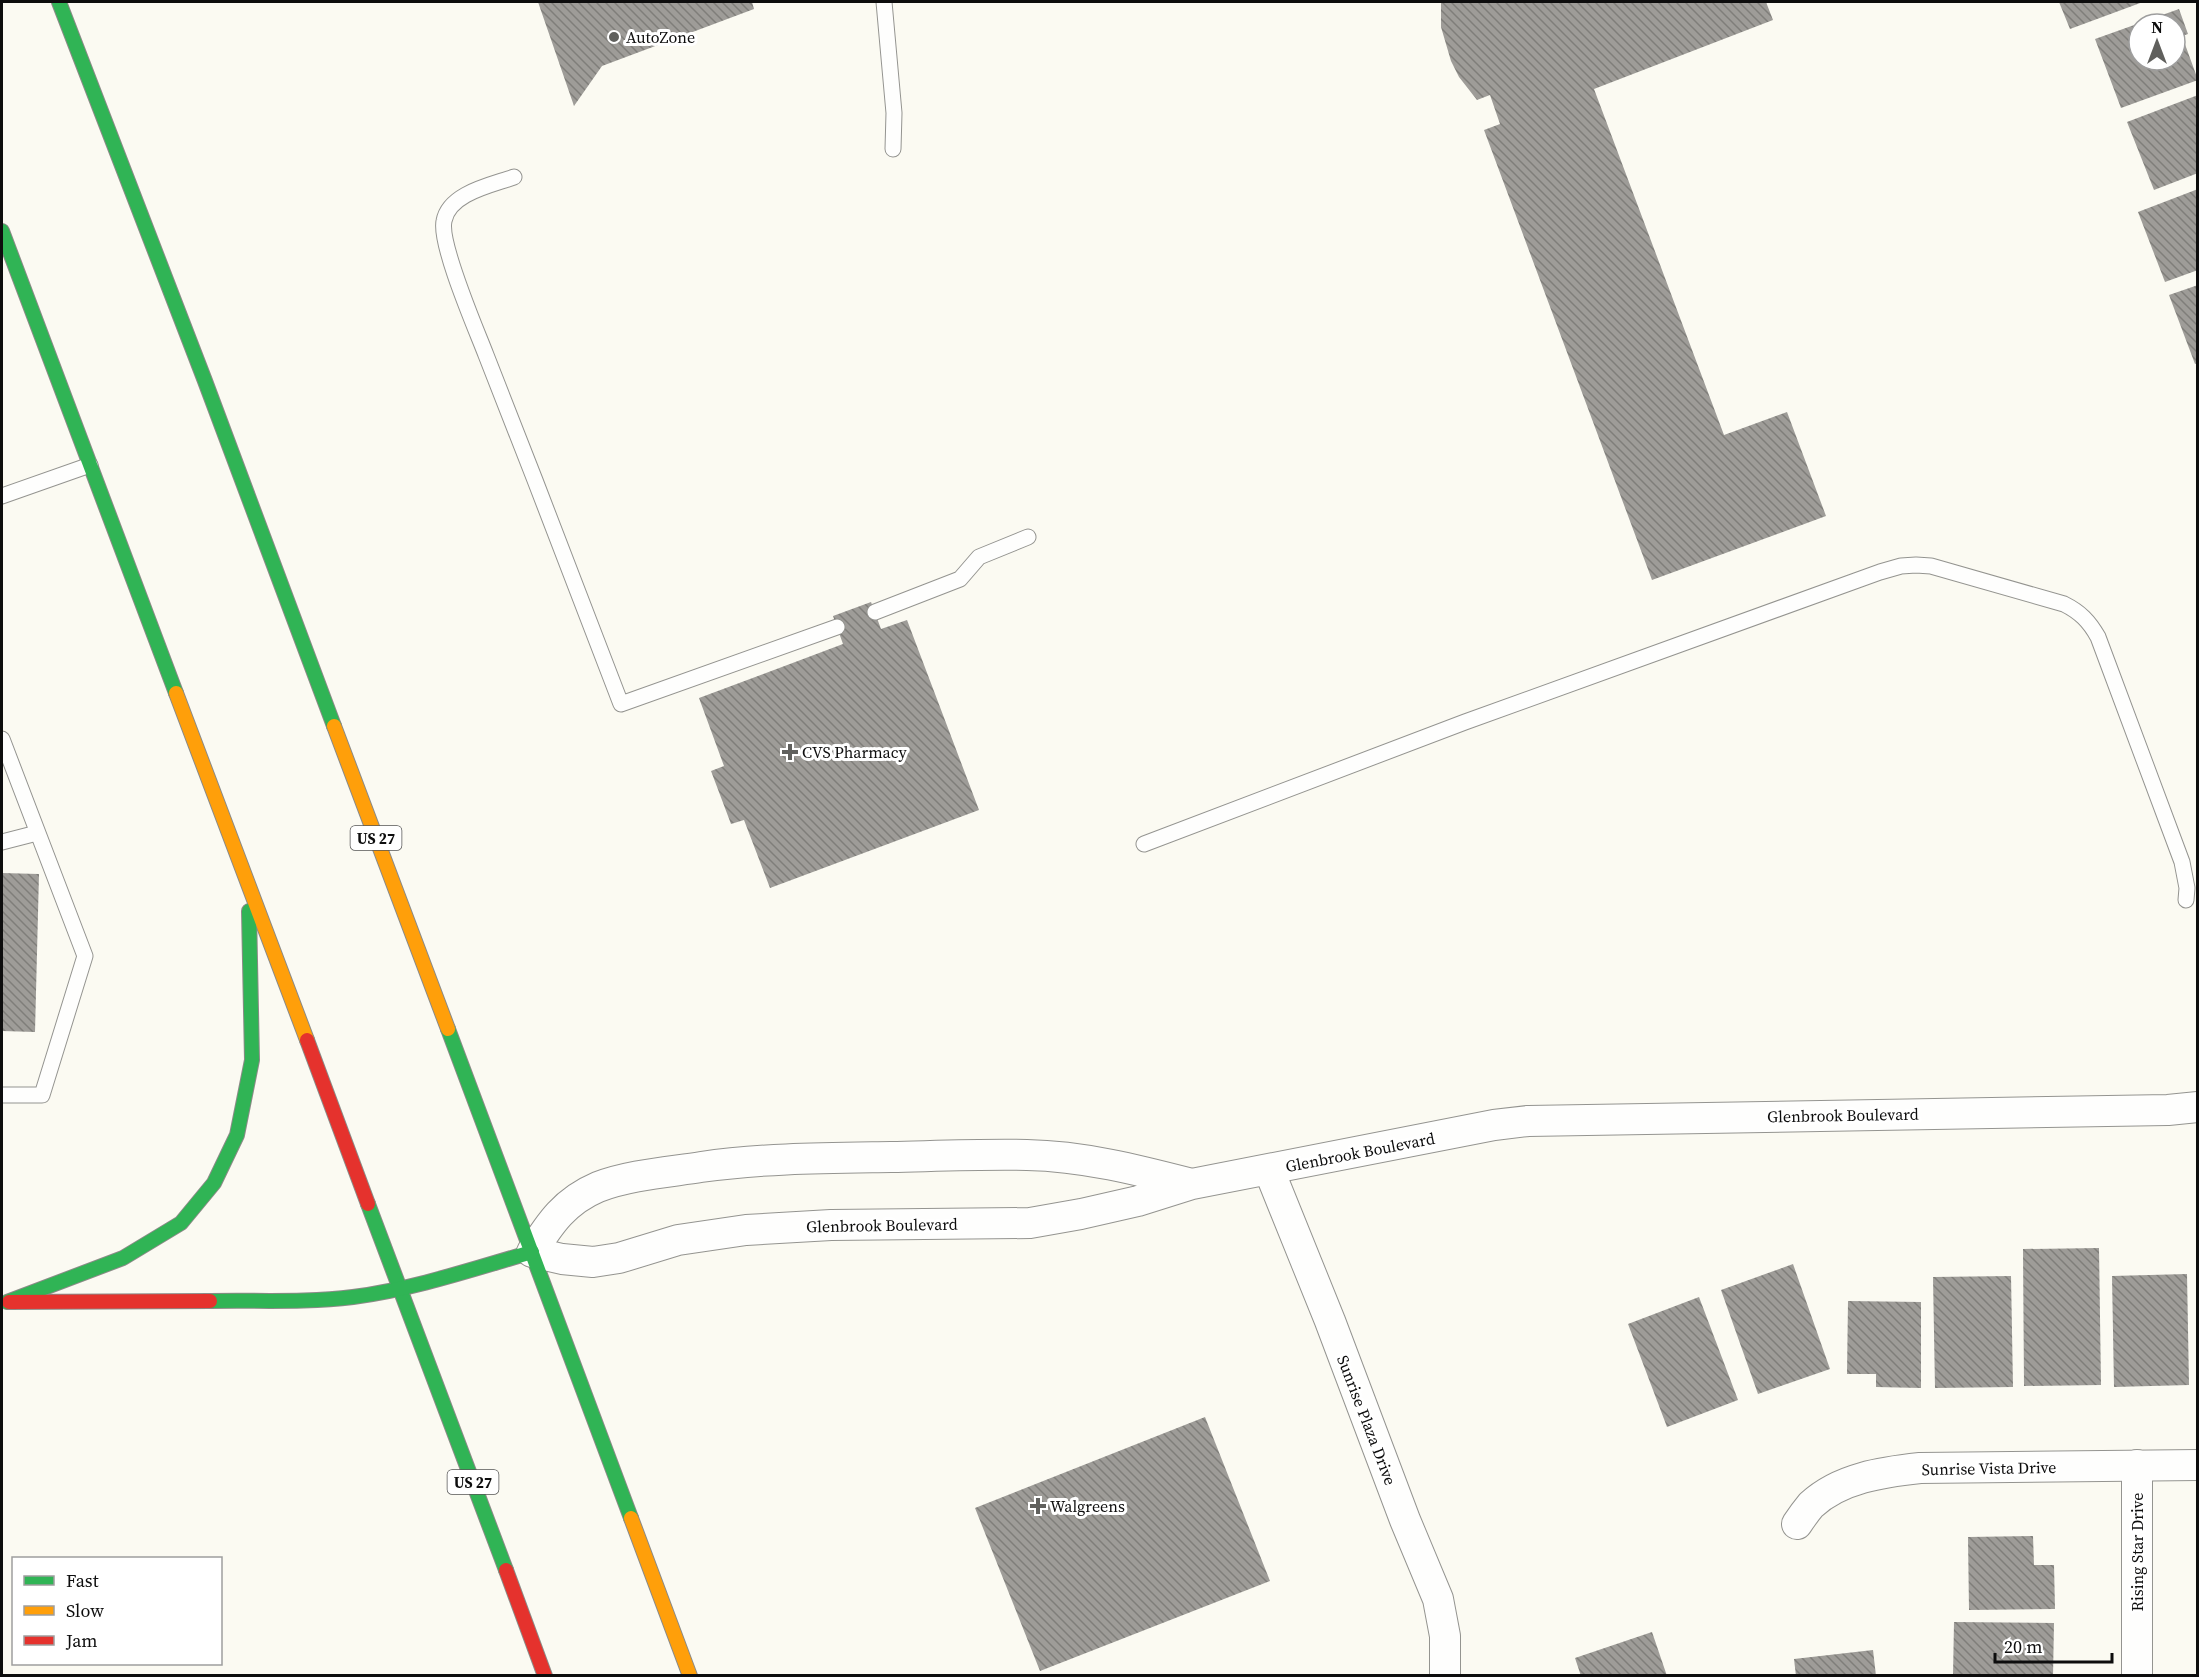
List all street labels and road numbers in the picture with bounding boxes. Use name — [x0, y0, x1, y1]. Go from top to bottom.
road number: US 27 — [350, 826, 401, 850]
street label: Glenbrook Boulevard — [1767, 1103, 1919, 1127]
street label: Glenbrook Boulevard — [1283, 1127, 1437, 1177]
street label: Glenbrook Boulevard — [806, 1213, 958, 1237]
street label: Sunrise Plaza Drive — [1332, 1352, 1402, 1488]
street label: Sunrise Vista Drive — [1922, 1456, 2056, 1480]
road number: US 27 — [448, 1470, 498, 1494]
street label: Rising Star Drive — [2126, 1493, 2148, 1611]

